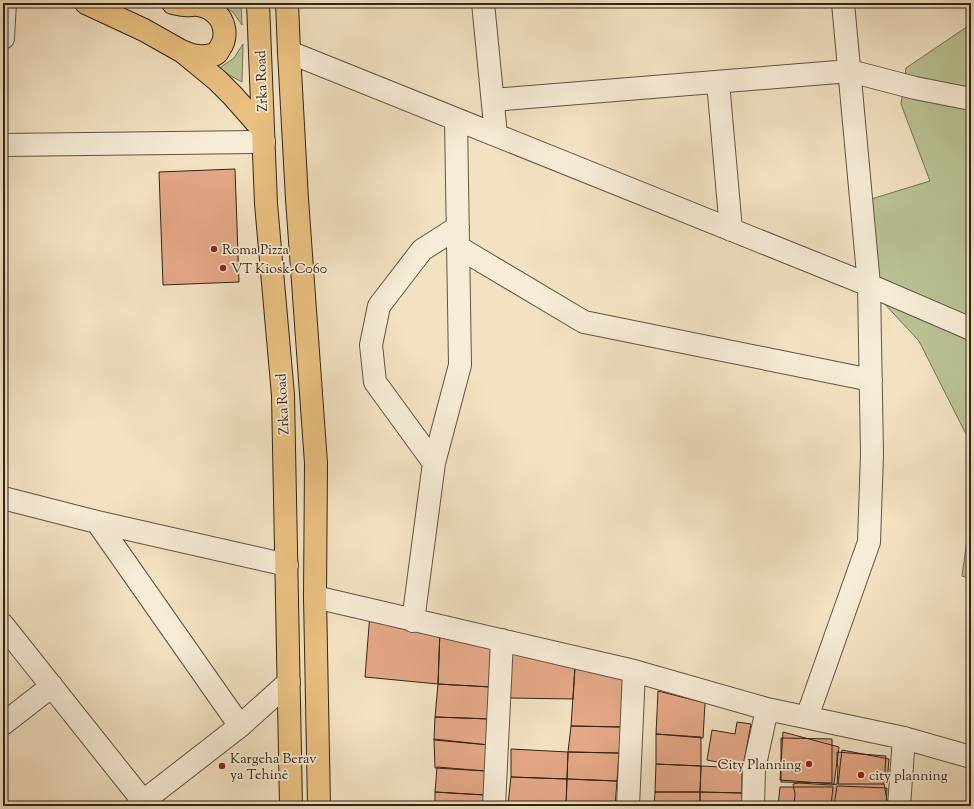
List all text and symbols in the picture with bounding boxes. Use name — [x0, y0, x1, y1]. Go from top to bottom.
street label: Zrka Road — [252, 50, 274, 112]
place label: Roma Pizza — [222, 241, 290, 261]
marker: Roma Pizza — [209, 244, 219, 254]
place label: VT Kiosk-C060 — [231, 260, 327, 280]
marker: VT Kiosk-C060 — [218, 263, 228, 273]
street label: Zrka Road — [272, 373, 296, 435]
place label: Kargeha Berav ya Tehinê — [230, 750, 317, 786]
place label: City Planning — [718, 756, 801, 776]
marker: City Planning — [804, 759, 814, 769]
marker: Kargeha Berav ya Tehinê — [217, 761, 227, 771]
place label: city planning — [869, 767, 948, 787]
marker: city planning — [856, 770, 866, 780]

